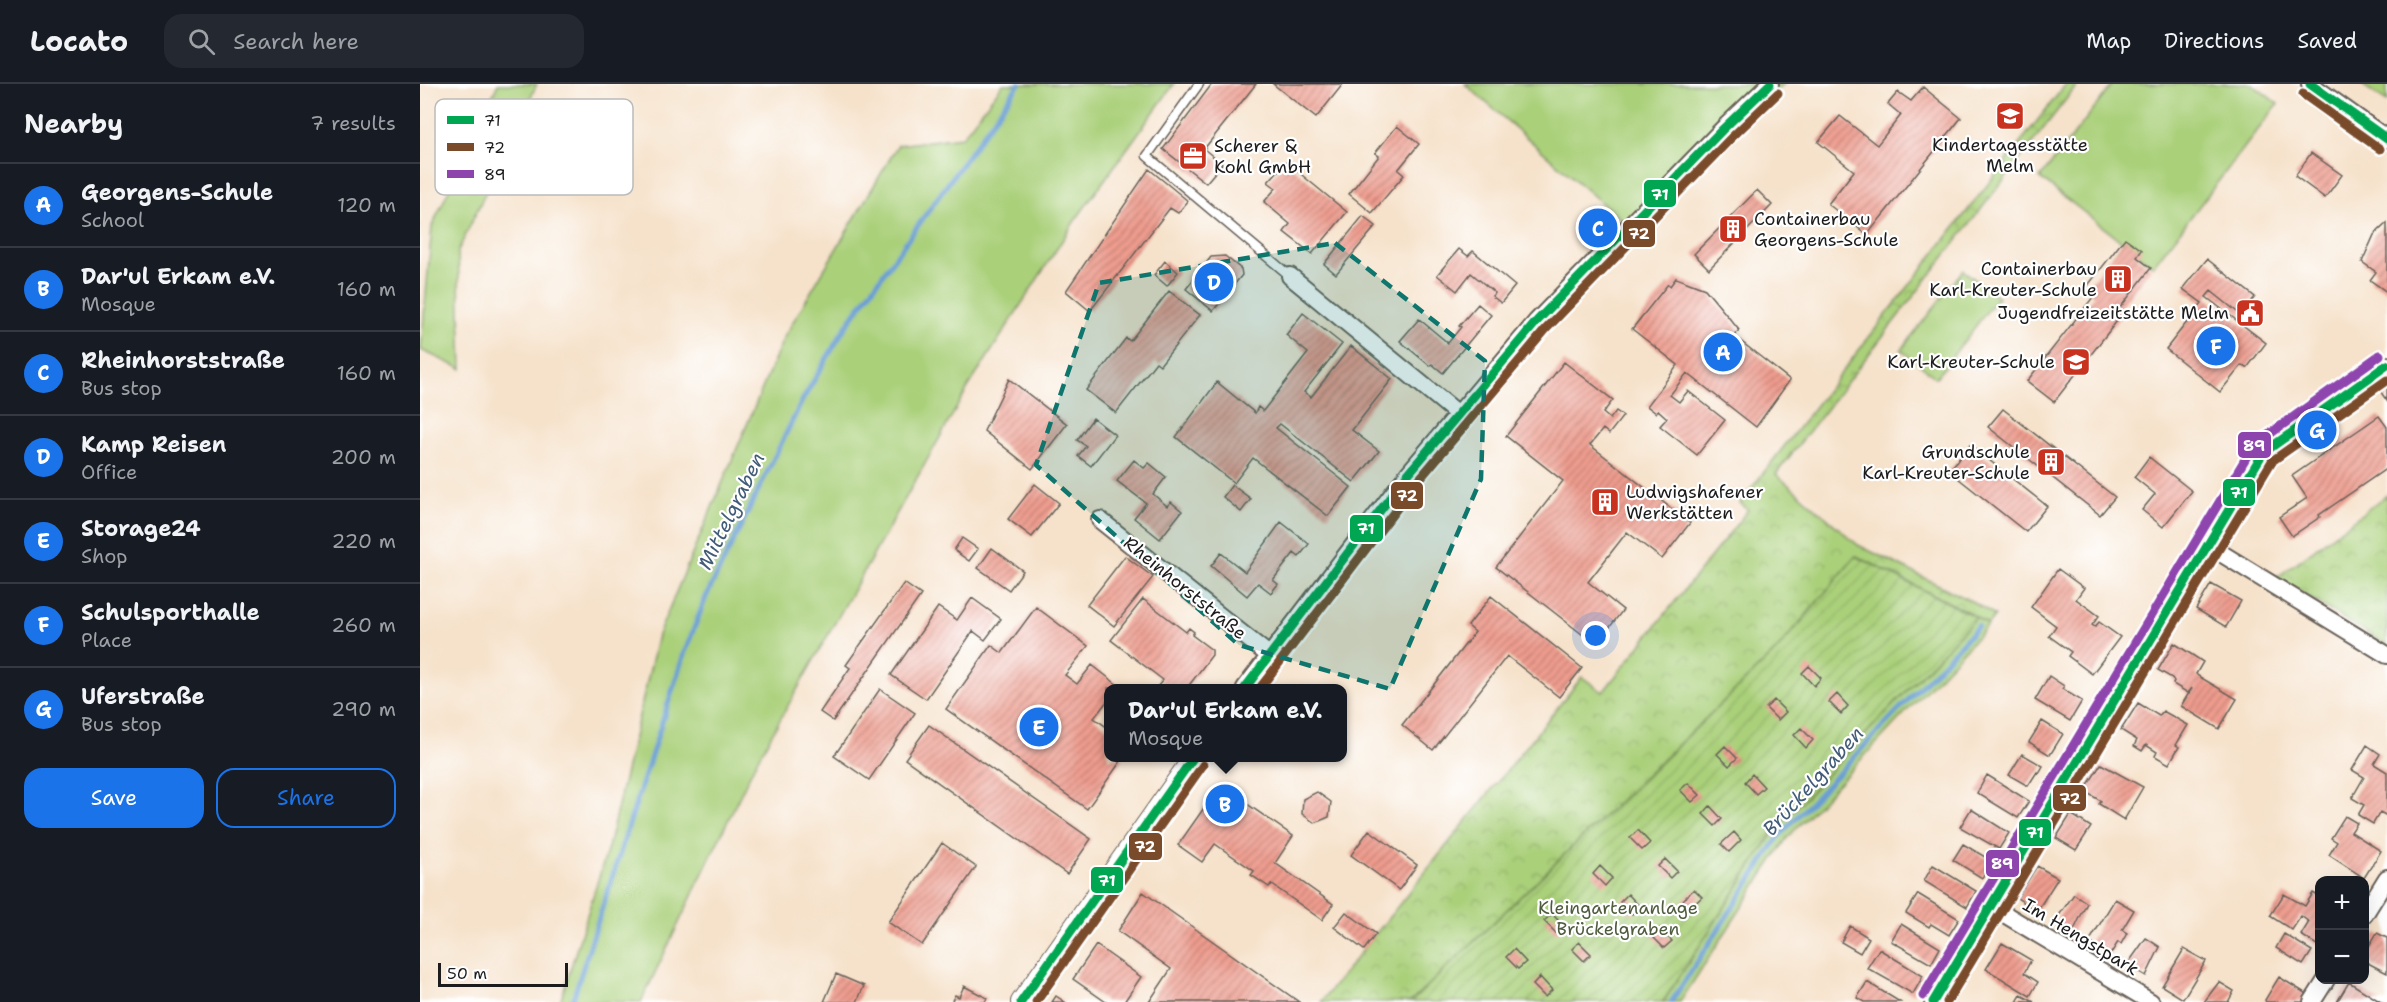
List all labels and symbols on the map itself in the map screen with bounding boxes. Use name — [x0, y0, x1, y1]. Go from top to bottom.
legend — [435, 99, 633, 195]
school or university icon: Kindertagesstätte Melm — [1994, 100, 2026, 132]
text: 71 — [484, 110, 501, 131]
place label: Kindertagesstätte Melm — [1932, 133, 2088, 178]
place label: Scherer & Kohl GmbH — [1214, 134, 1311, 179]
text: 72 — [484, 137, 505, 158]
office icon: Scherer & Kohl GmbH — [1177, 140, 1209, 172]
text: 89 — [484, 164, 506, 185]
line badge: 71 — [1643, 179, 1677, 208]
text: 71 — [1651, 184, 1669, 205]
pin: C — [1578, 206, 1618, 250]
place label: Containerbau Georgens-Schule — [1754, 207, 1899, 252]
building icon: Containerbau Georgens-Schule — [1717, 213, 1749, 245]
line badge: 72 — [1622, 219, 1656, 248]
text: 72 — [1628, 223, 1650, 244]
place label: Containerbau Karl-Kreuter-Schule — [1929, 257, 2097, 302]
pin: D — [1194, 260, 1234, 304]
building icon: Containerbau Karl-Kreuter-Schule — [2102, 263, 2134, 295]
public building icon: Jugendfreizeitstätte Melm — [2234, 297, 2266, 329]
place label: Jugendfreizeitstätte Melm — [1997, 301, 2229, 325]
pin: F — [2196, 324, 2236, 368]
pin: A — [1704, 330, 1742, 374]
school or university icon: Karl-Kreuter-Schule — [2060, 346, 2092, 378]
place label: Karl-Kreuter-Schule — [1887, 350, 2055, 374]
pin: G — [2298, 408, 2336, 452]
line badge: 89 — [2237, 431, 2272, 459]
text: 89 — [2243, 435, 2265, 456]
place label: Grundschule Karl-Kreuter-Schule — [1862, 440, 2030, 485]
building icon: Grundschule Karl-Kreuter-Schule — [2035, 446, 2067, 478]
water label: Mittelgraben — [691, 448, 771, 574]
line badge: 71 — [2222, 478, 2256, 507]
place label: Ludwigshafener Werkstätten — [1626, 480, 1764, 525]
line badge: 72 — [1390, 481, 1424, 510]
text: 71 — [2230, 482, 2248, 503]
text: 72 — [1396, 485, 1418, 506]
building icon: Ludwigshafener Werkstätten — [1589, 486, 1621, 518]
line badge: 71 — [1349, 514, 1384, 543]
text: 71 — [1357, 518, 1375, 539]
street label: Rheinhorststraße — [1119, 531, 1251, 645]
your location — [1581, 621, 1610, 650]
pin: E — [1020, 704, 1058, 750]
water label: Brückelgraben — [1757, 721, 1869, 841]
pin: B — [1206, 782, 1244, 826]
line badge: 72 — [2052, 784, 2087, 812]
text: 72 — [2059, 788, 2081, 809]
line badge: 71 — [2018, 818, 2052, 847]
text: 71 — [2026, 822, 2044, 843]
line badge: 72 — [1128, 832, 1163, 861]
text: 72 — [1134, 836, 1156, 857]
line badge: 89 — [1985, 849, 2020, 878]
text: 89 — [1991, 853, 2013, 874]
line badge: 71 — [1090, 866, 1124, 894]
text: 71 — [1098, 870, 1116, 891]
street label: Im Hengstpark — [2019, 893, 2143, 981]
park label: Kleingartenanlage Brückelgraben — [1538, 896, 1698, 941]
scale bar — [438, 960, 568, 988]

